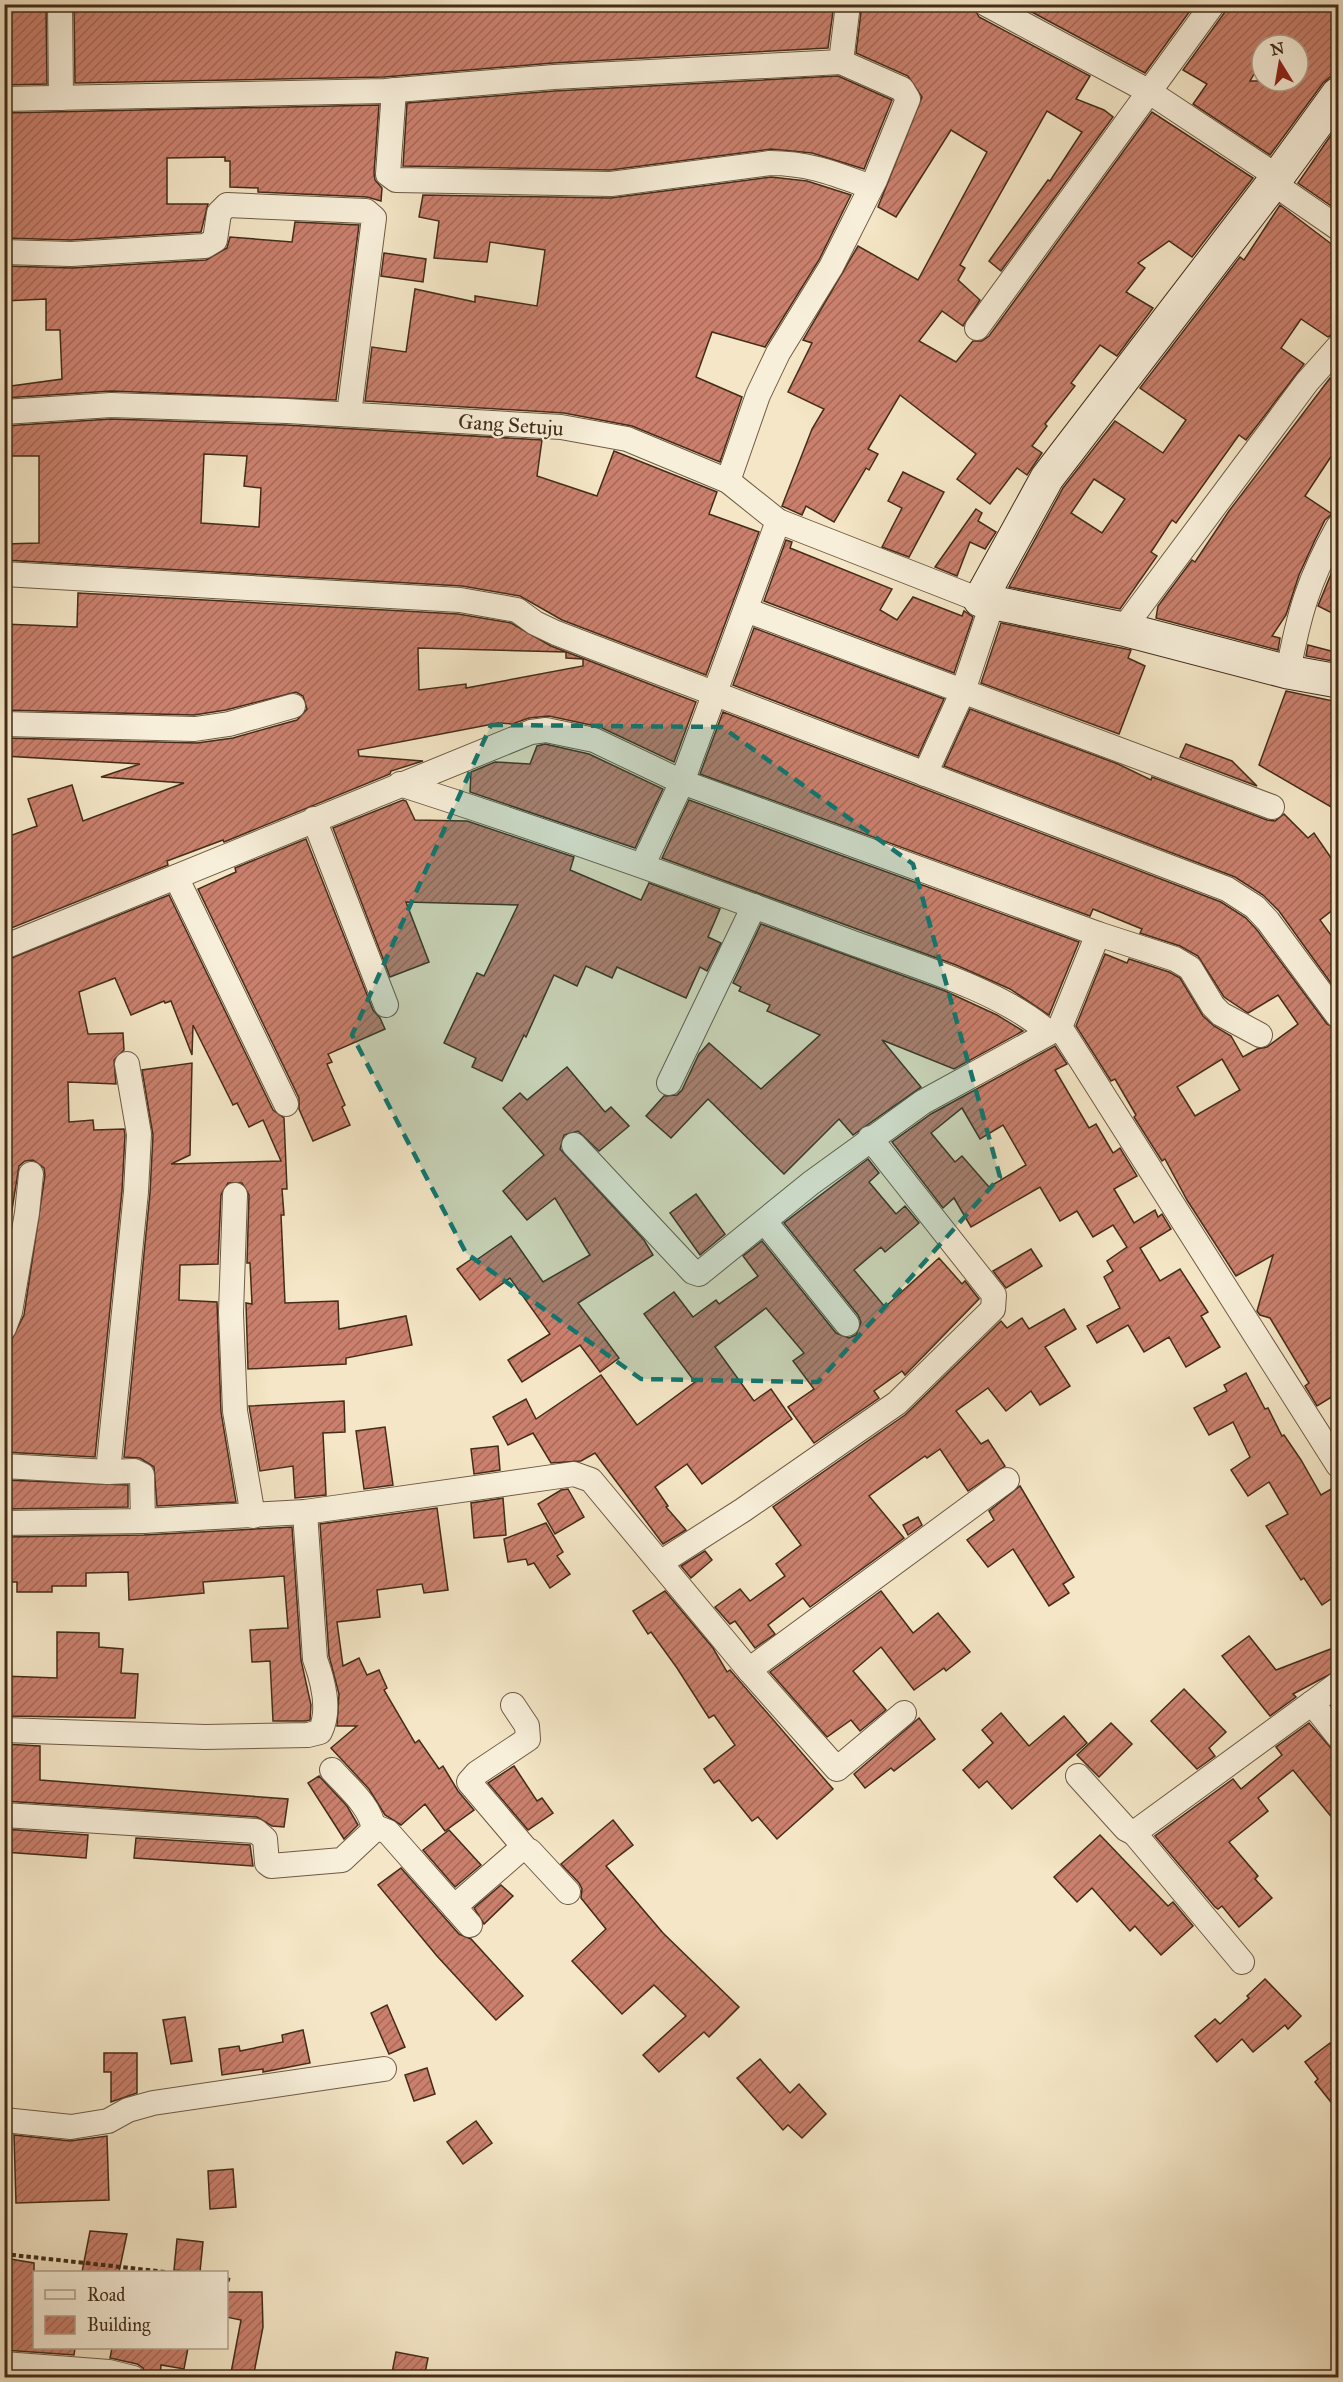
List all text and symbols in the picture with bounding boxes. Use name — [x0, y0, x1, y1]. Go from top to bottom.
north arrow — [1250, 33, 1310, 93]
text: N — [1269, 38, 1286, 59]
street label: Gang Setuju — [457, 408, 565, 442]
legend — [33, 2271, 228, 2349]
text: Road — [87, 2284, 125, 2306]
text: Building — [87, 2314, 151, 2337]

